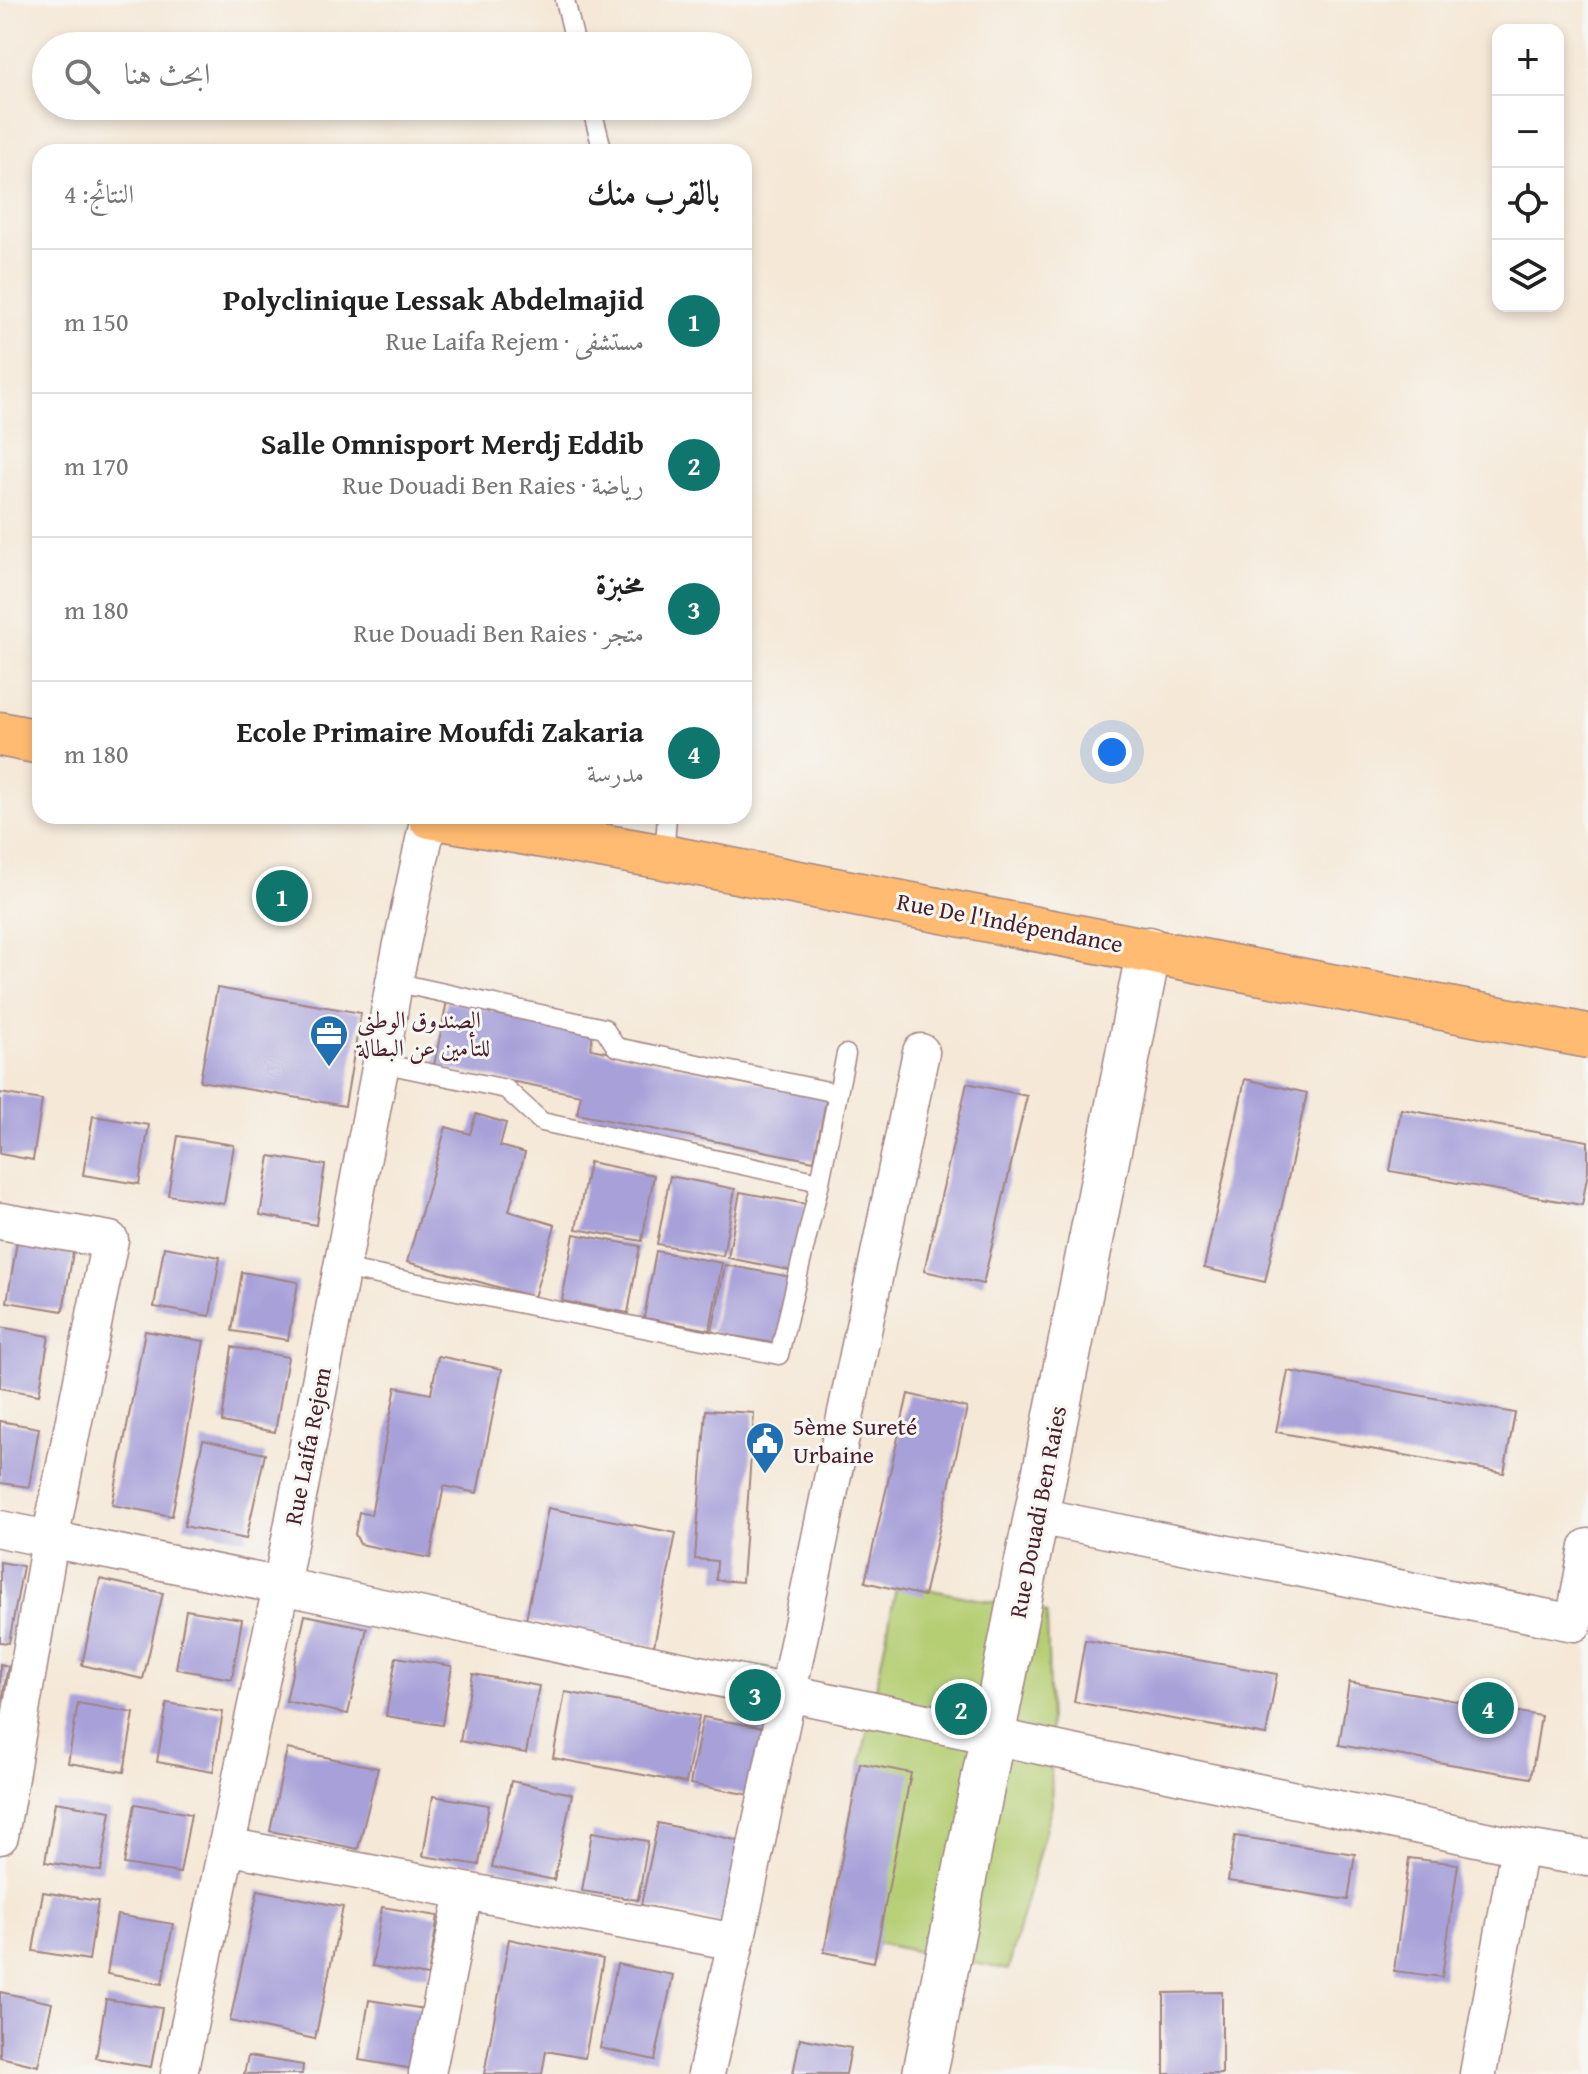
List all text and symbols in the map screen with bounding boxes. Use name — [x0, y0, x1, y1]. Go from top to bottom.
map controls — [1492, 24, 1564, 312]
button: + — [1492, 24, 1564, 96]
search box — [32, 32, 752, 120]
text: ابحث هنا — [124, 51, 211, 95]
icon: search — [60, 54, 104, 98]
button: − — [1492, 96, 1564, 168]
text: بالقرب منك — [587, 167, 720, 216]
button: locate — [1492, 168, 1564, 240]
text: النتائج: 4 — [64, 174, 134, 213]
button: layers — [1492, 240, 1564, 312]
text: Polyclinique Lessak Abdelmajid — [223, 277, 644, 321]
text: 150 m — [64, 302, 129, 341]
text: 1 — [687, 302, 701, 341]
text: مستشفى · Rue Laifa Rejem — [386, 321, 644, 360]
text: Salle Omnisport Merdj Eddib — [261, 421, 644, 465]
text: 170 m — [64, 446, 129, 485]
text: 2 — [687, 446, 701, 485]
text: رياضة · Rue Douadi Ben Raies — [342, 465, 644, 504]
text: مخبزة — [596, 561, 644, 605]
text: 180 m — [64, 590, 129, 629]
text: 3 — [687, 590, 701, 629]
text: متجر · Rue Douadi Ben Raies — [353, 613, 644, 652]
text: Ecole Primaire Moufdi Zakaria — [236, 709, 644, 753]
your location — [1092, 732, 1132, 772]
text: 180 m — [64, 734, 129, 773]
text: 4 — [687, 734, 701, 773]
text: مدرسة — [587, 753, 644, 792]
pin: 1 — [256, 866, 308, 926]
street label: Rue De l'Indépendance — [894, 883, 1126, 962]
place label: الصندوق الوطني للتأمين عن البطالة — [356, 1002, 490, 1065]
office icon: الصندوق الوطني للتأمين عن البطالة — [308, 1013, 350, 1068]
street label: Rue Laifa Rejem — [275, 1364, 340, 1528]
street label: Rue Douadi Ben Raies — [1000, 1403, 1075, 1621]
place label: 5ème Sureté Urbaine — [793, 1409, 917, 1472]
public building icon: 5ème Sureté Urbaine — [744, 1420, 786, 1475]
pin: 3 — [729, 1665, 781, 1725]
pin: 4 — [1462, 1678, 1514, 1738]
pin: 2 — [935, 1679, 987, 1739]

